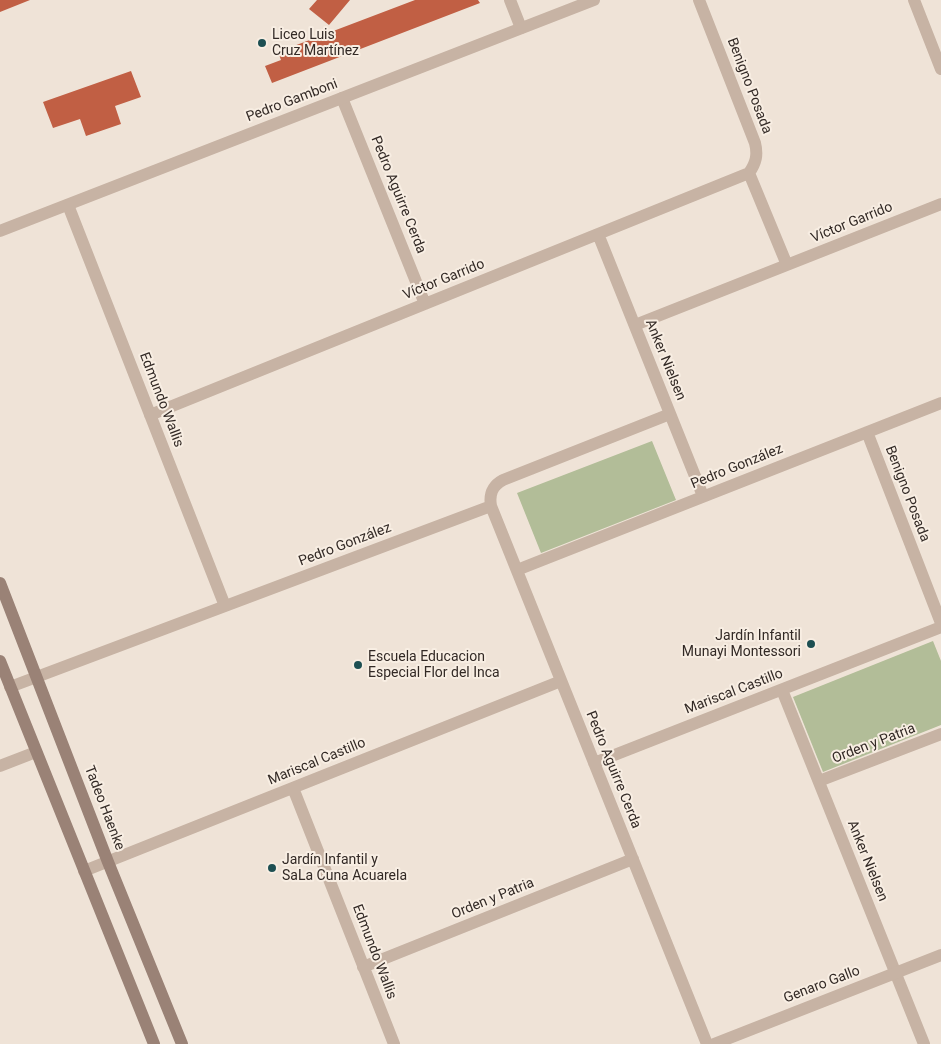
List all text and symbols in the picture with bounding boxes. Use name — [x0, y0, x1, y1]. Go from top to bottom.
place label: Liceo Luis Cruz Martínez — [272, 27, 359, 59]
street label: Benigno Posada — [723, 36, 775, 136]
marker: Liceo Luis Cruz Martínez — [256, 37, 268, 49]
street label: Pedro Gamboni — [244, 76, 340, 126]
street label: Pedro Aguirre Cerda — [367, 134, 429, 256]
street label: Víctor Garrido — [809, 199, 895, 247]
street label: Víctor Garrido — [401, 256, 487, 304]
street label: Anker Nielsen — [641, 317, 689, 403]
street label: Edmundo Wallis — [135, 350, 187, 450]
street label: Pedro González — [689, 441, 785, 493]
street label: Benigno Posada — [881, 444, 933, 544]
street label: Pedro González — [296, 520, 394, 570]
place label: Jardín Infantil Munayi Montessori — [682, 628, 801, 660]
marker: Jardín Infantil Munayi Montessori — [805, 638, 817, 650]
place label: Escuela Educacion Especial Flor del Inca — [368, 649, 500, 682]
marker: Escuela Educacion Especial Flor del Inca — [352, 659, 364, 671]
street label: Mariscal Castillo — [683, 666, 785, 718]
street label: Pedro Aguirre Cerda — [582, 709, 644, 831]
street label: Orden y Patria — [830, 720, 918, 768]
street label: Mariscal Castillo — [266, 735, 368, 789]
street label: Tadeo Haenke — [80, 763, 128, 853]
street label: Anker Nielsen — [843, 818, 891, 904]
place label: Jardín Infantil y SaLa Cuna Acuarela — [282, 852, 407, 884]
marker: Jardín Infantil y SaLa Cuna Acuarela — [266, 862, 278, 874]
street label: Orden y Patria — [449, 875, 537, 923]
street label: Edmundo Wallis — [348, 902, 400, 1002]
street label: Genaro Gallo — [781, 963, 863, 1007]

